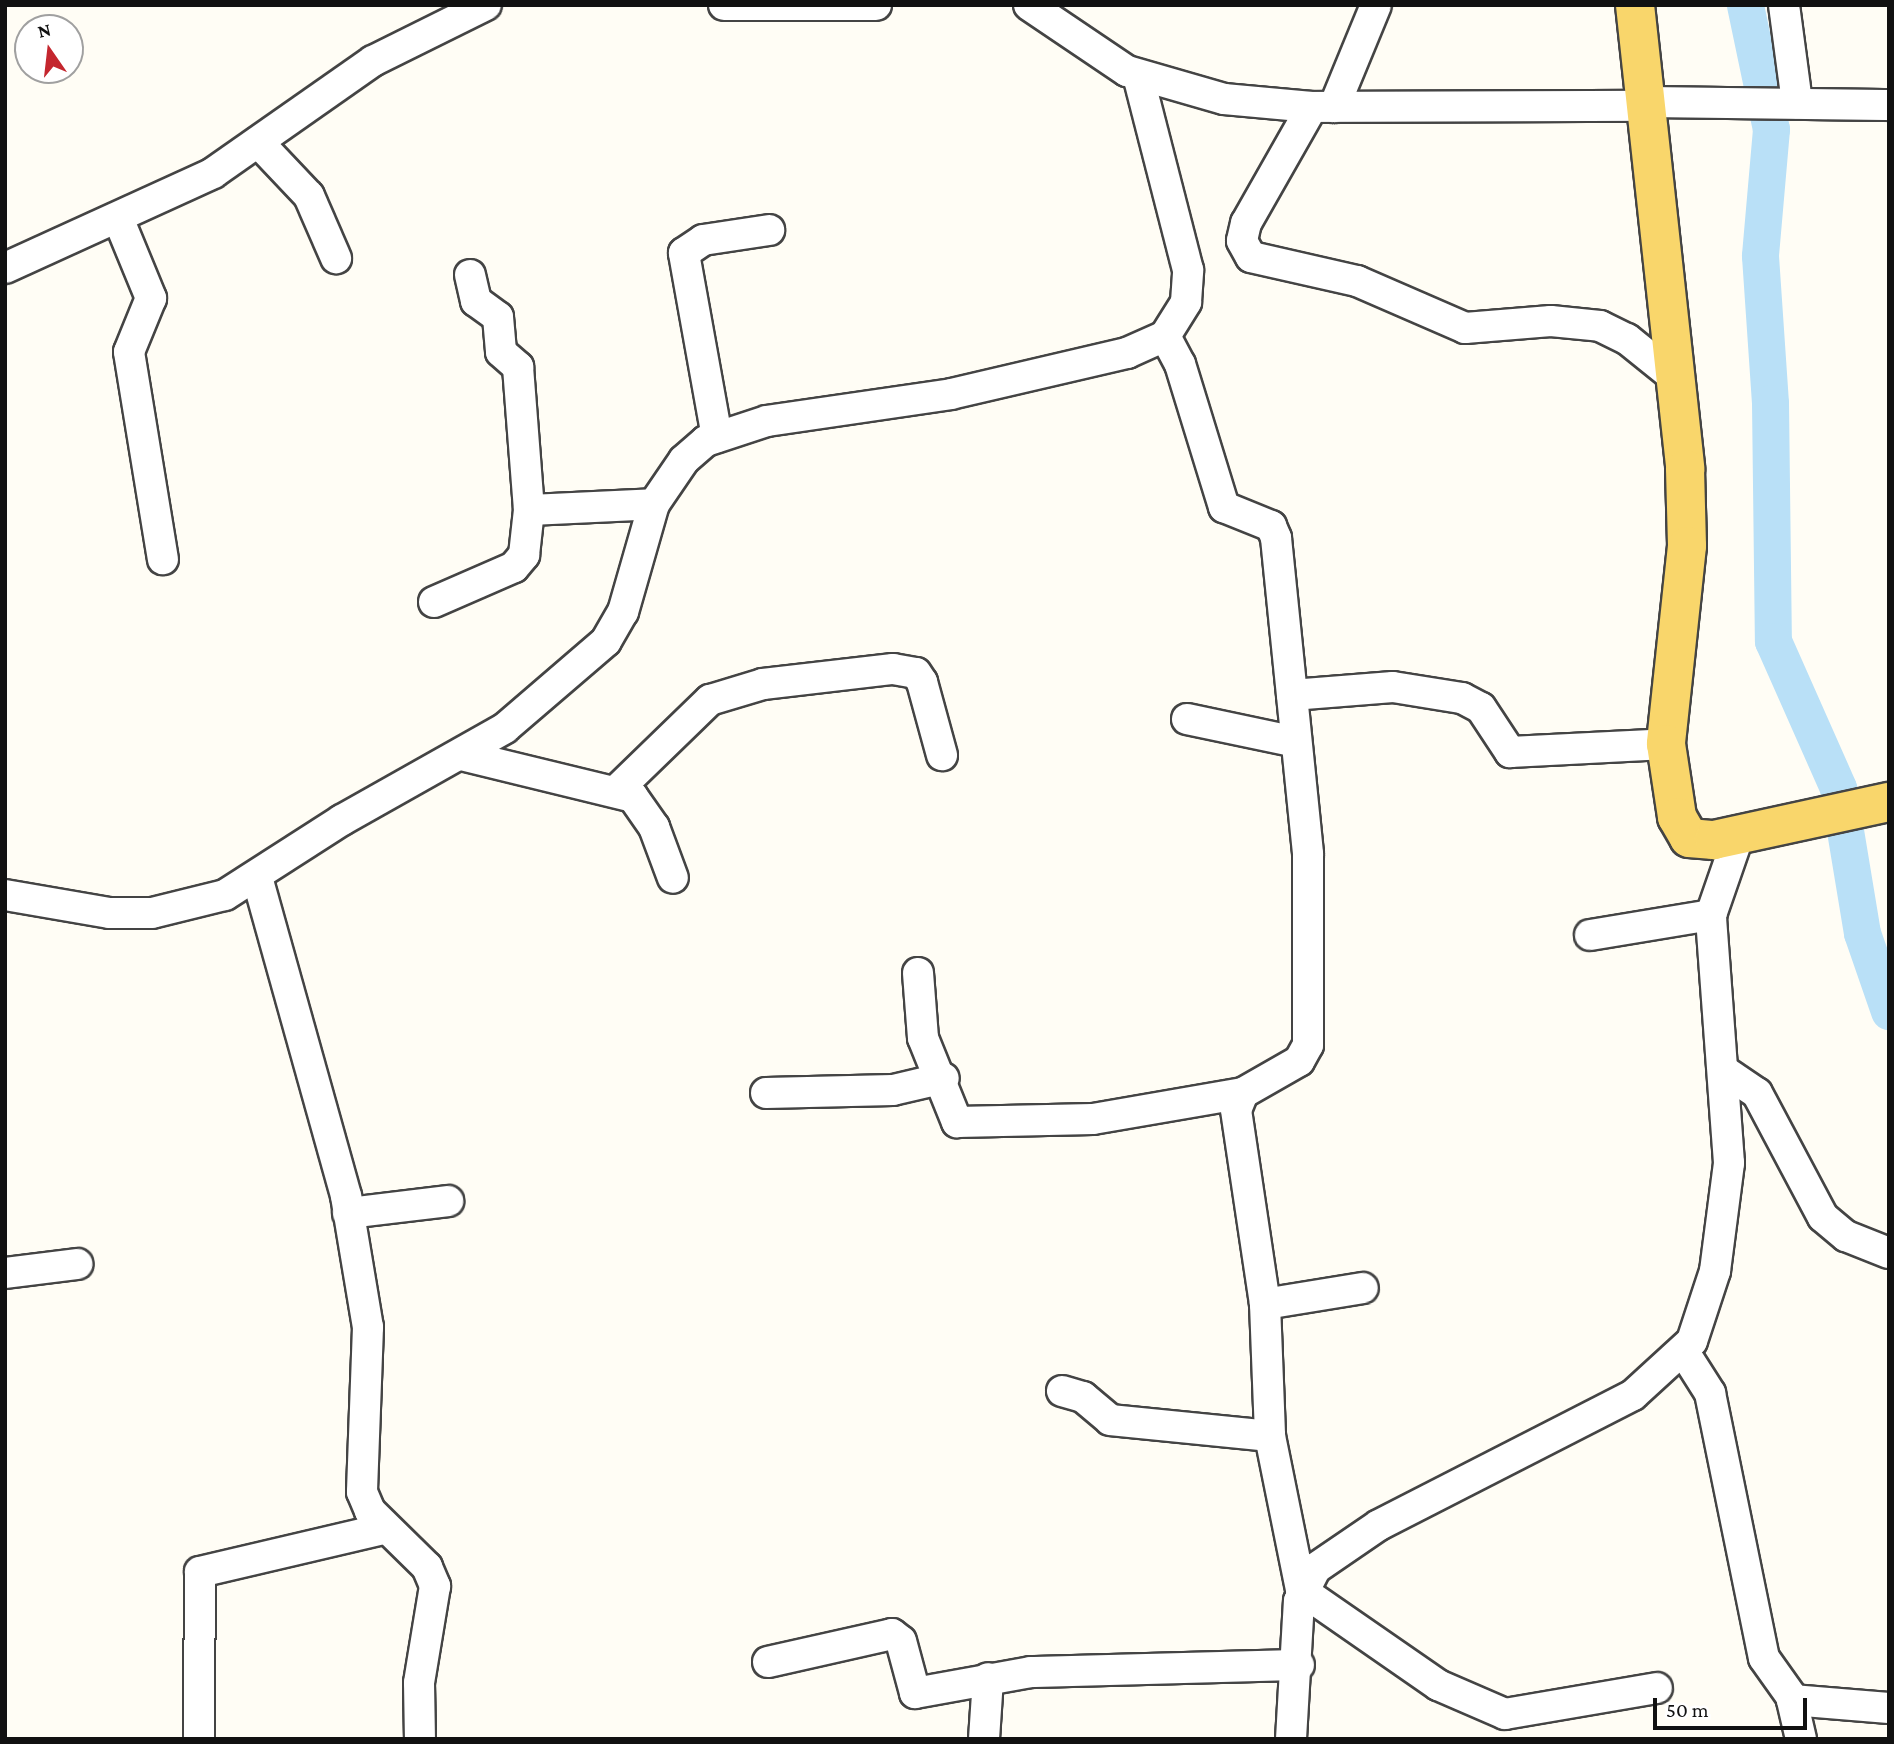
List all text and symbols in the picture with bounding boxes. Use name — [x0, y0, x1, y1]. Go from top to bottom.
north arrow — [14, 14, 84, 84]
text: N — [35, 18, 53, 42]
scale bar — [1656, 1684, 1810, 1728]
text: 50 m — [1666, 1698, 1709, 1722]

